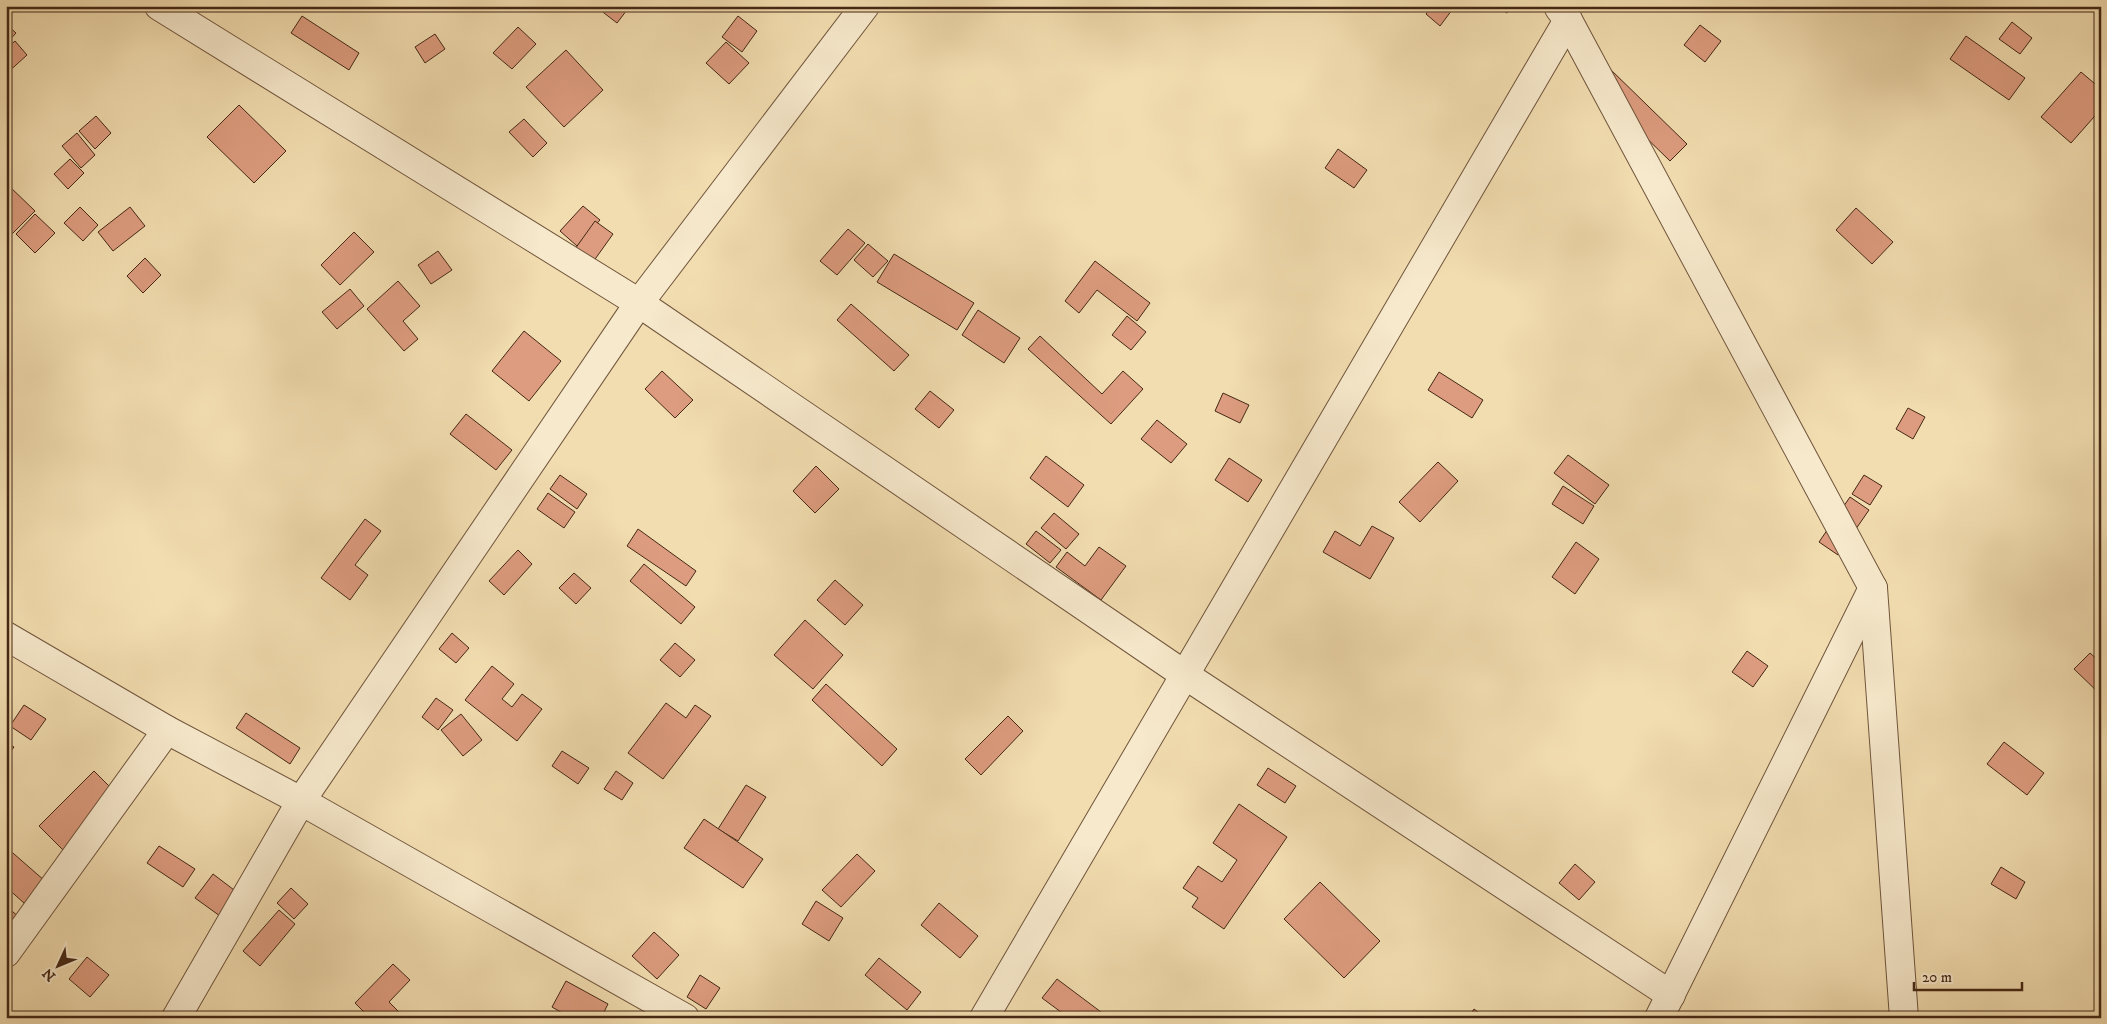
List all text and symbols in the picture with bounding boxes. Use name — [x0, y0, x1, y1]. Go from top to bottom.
north arrow — [32, 942, 82, 992]
scale bar — [1914, 959, 2022, 991]
text: N — [39, 964, 60, 985]
text: 20 m — [1922, 968, 1952, 987]

